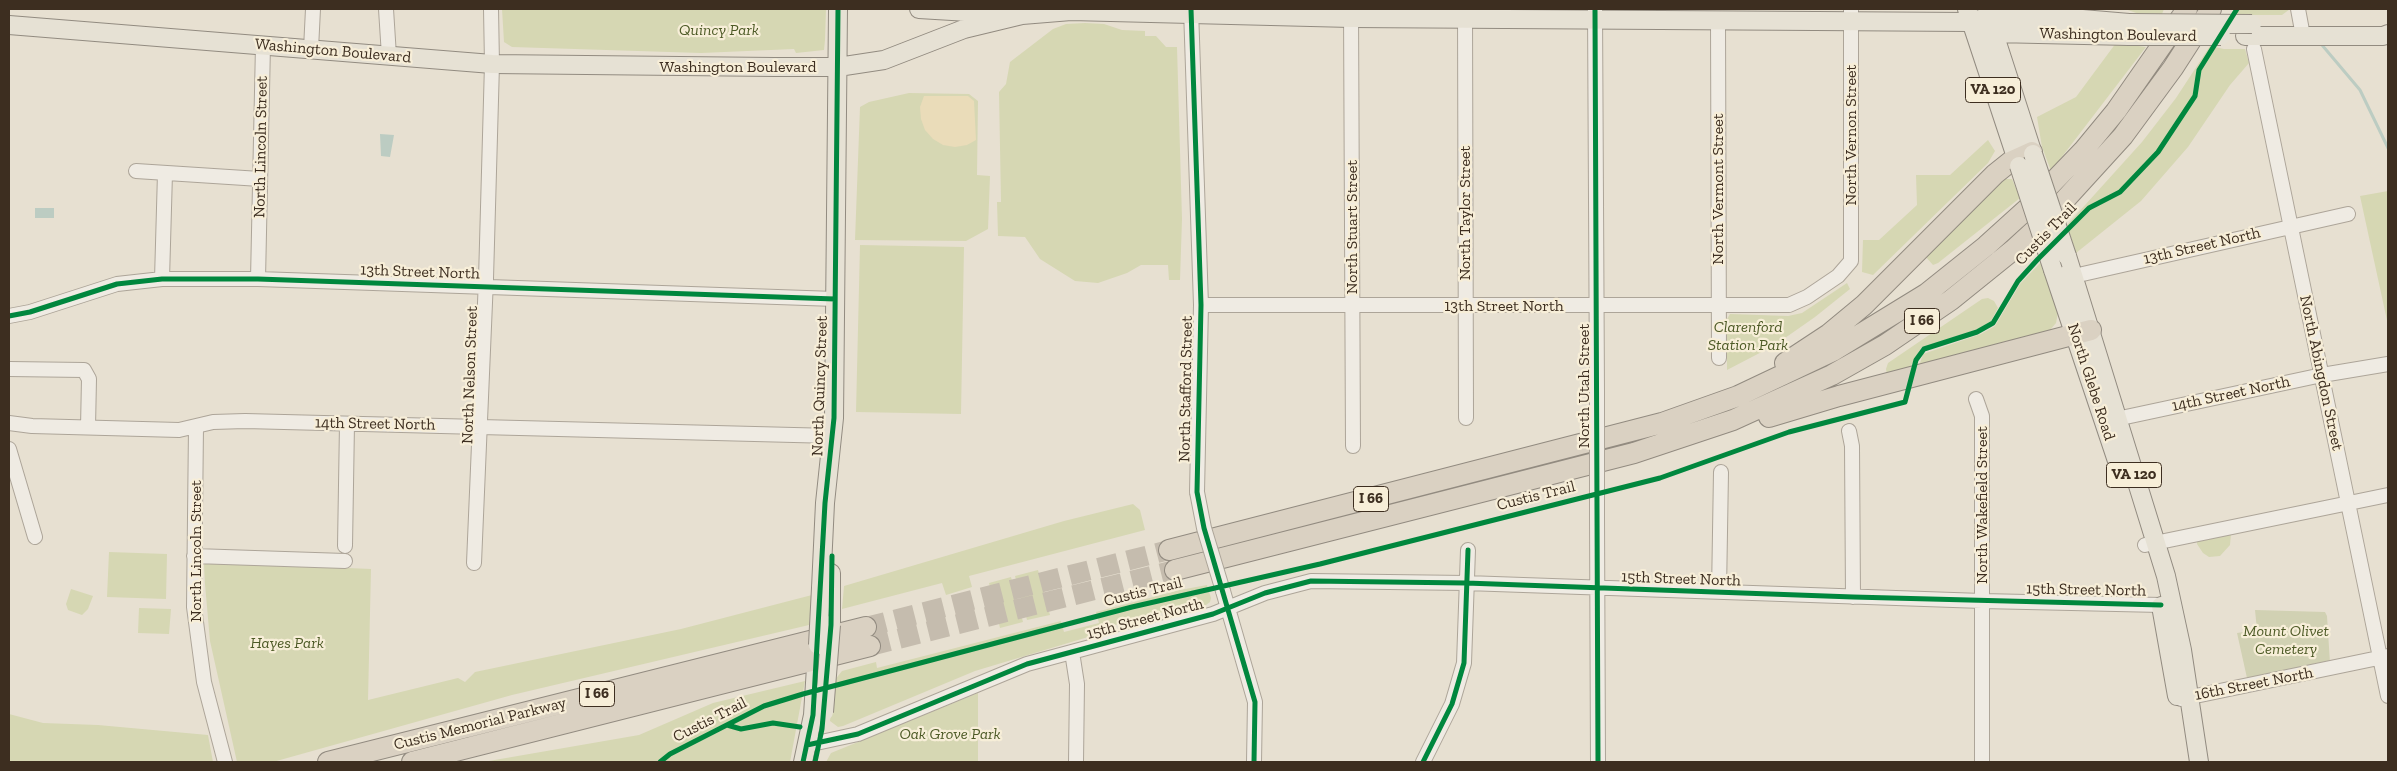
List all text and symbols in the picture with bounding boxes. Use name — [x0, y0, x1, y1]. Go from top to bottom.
park label: Quincy Park — [679, 20, 759, 40]
street label: Washington Boulevard — [2039, 24, 2197, 46]
street label: Washington Boulevard — [254, 35, 412, 67]
street label: Washington Boulevard — [659, 57, 817, 77]
street label: North Vernon Street — [1841, 65, 1861, 205]
street label: North Lincoln Street — [250, 76, 272, 218]
road number: VA 120 — [1966, 78, 2020, 102]
street label: North Vermont Street — [1708, 113, 1728, 265]
street label: North Taylor Street — [1455, 146, 1475, 280]
street label: North Stuart Street — [1342, 160, 1362, 294]
street label: Custis Trail — [2011, 198, 2081, 270]
street label: 13th Street North — [2142, 223, 2262, 269]
street label: 13th Street North — [360, 260, 480, 284]
street label: North Abingdon Street — [2295, 294, 2347, 452]
street label: 13th Street North — [1444, 296, 1564, 316]
street label: North Nelson Street — [458, 306, 482, 444]
road number: I 66 — [1904, 308, 1940, 334]
street label: North Quincy Street — [808, 315, 832, 457]
street label: North Stafford Street — [1175, 316, 1197, 462]
park label: Clarenford Station Park — [1708, 317, 1788, 355]
street label: North Glebe Road — [2063, 321, 2119, 443]
street label: North Utah Street — [1574, 324, 1594, 448]
street label: 14th Street North — [2170, 372, 2292, 416]
street label: 14th Street North — [315, 413, 435, 435]
street label: North Wakefield Street — [1972, 426, 1992, 584]
road number: VA 120 — [2106, 462, 2162, 488]
street label: Custis Trail — [1495, 477, 1577, 515]
street label: North Lincoln Street — [186, 480, 206, 622]
road number: I 66 — [1354, 486, 1388, 512]
street label: 15th Street North — [1621, 567, 1741, 591]
street label: Custis Trail — [1102, 573, 1184, 611]
street label: 15th Street North — [2026, 579, 2146, 601]
street label: 15th Street North — [1085, 594, 1205, 644]
park label: Mount Olivet Cemetery — [2243, 621, 2329, 659]
park label: Hayes Park — [250, 633, 324, 653]
street label: 16th Street North — [2193, 663, 2315, 705]
road number: I 66 — [580, 682, 614, 706]
street label: Custis Memorial Parkway — [392, 693, 568, 755]
street label: Custis Trail — [670, 693, 750, 747]
park label: Oak Grove Park — [899, 724, 1001, 744]

